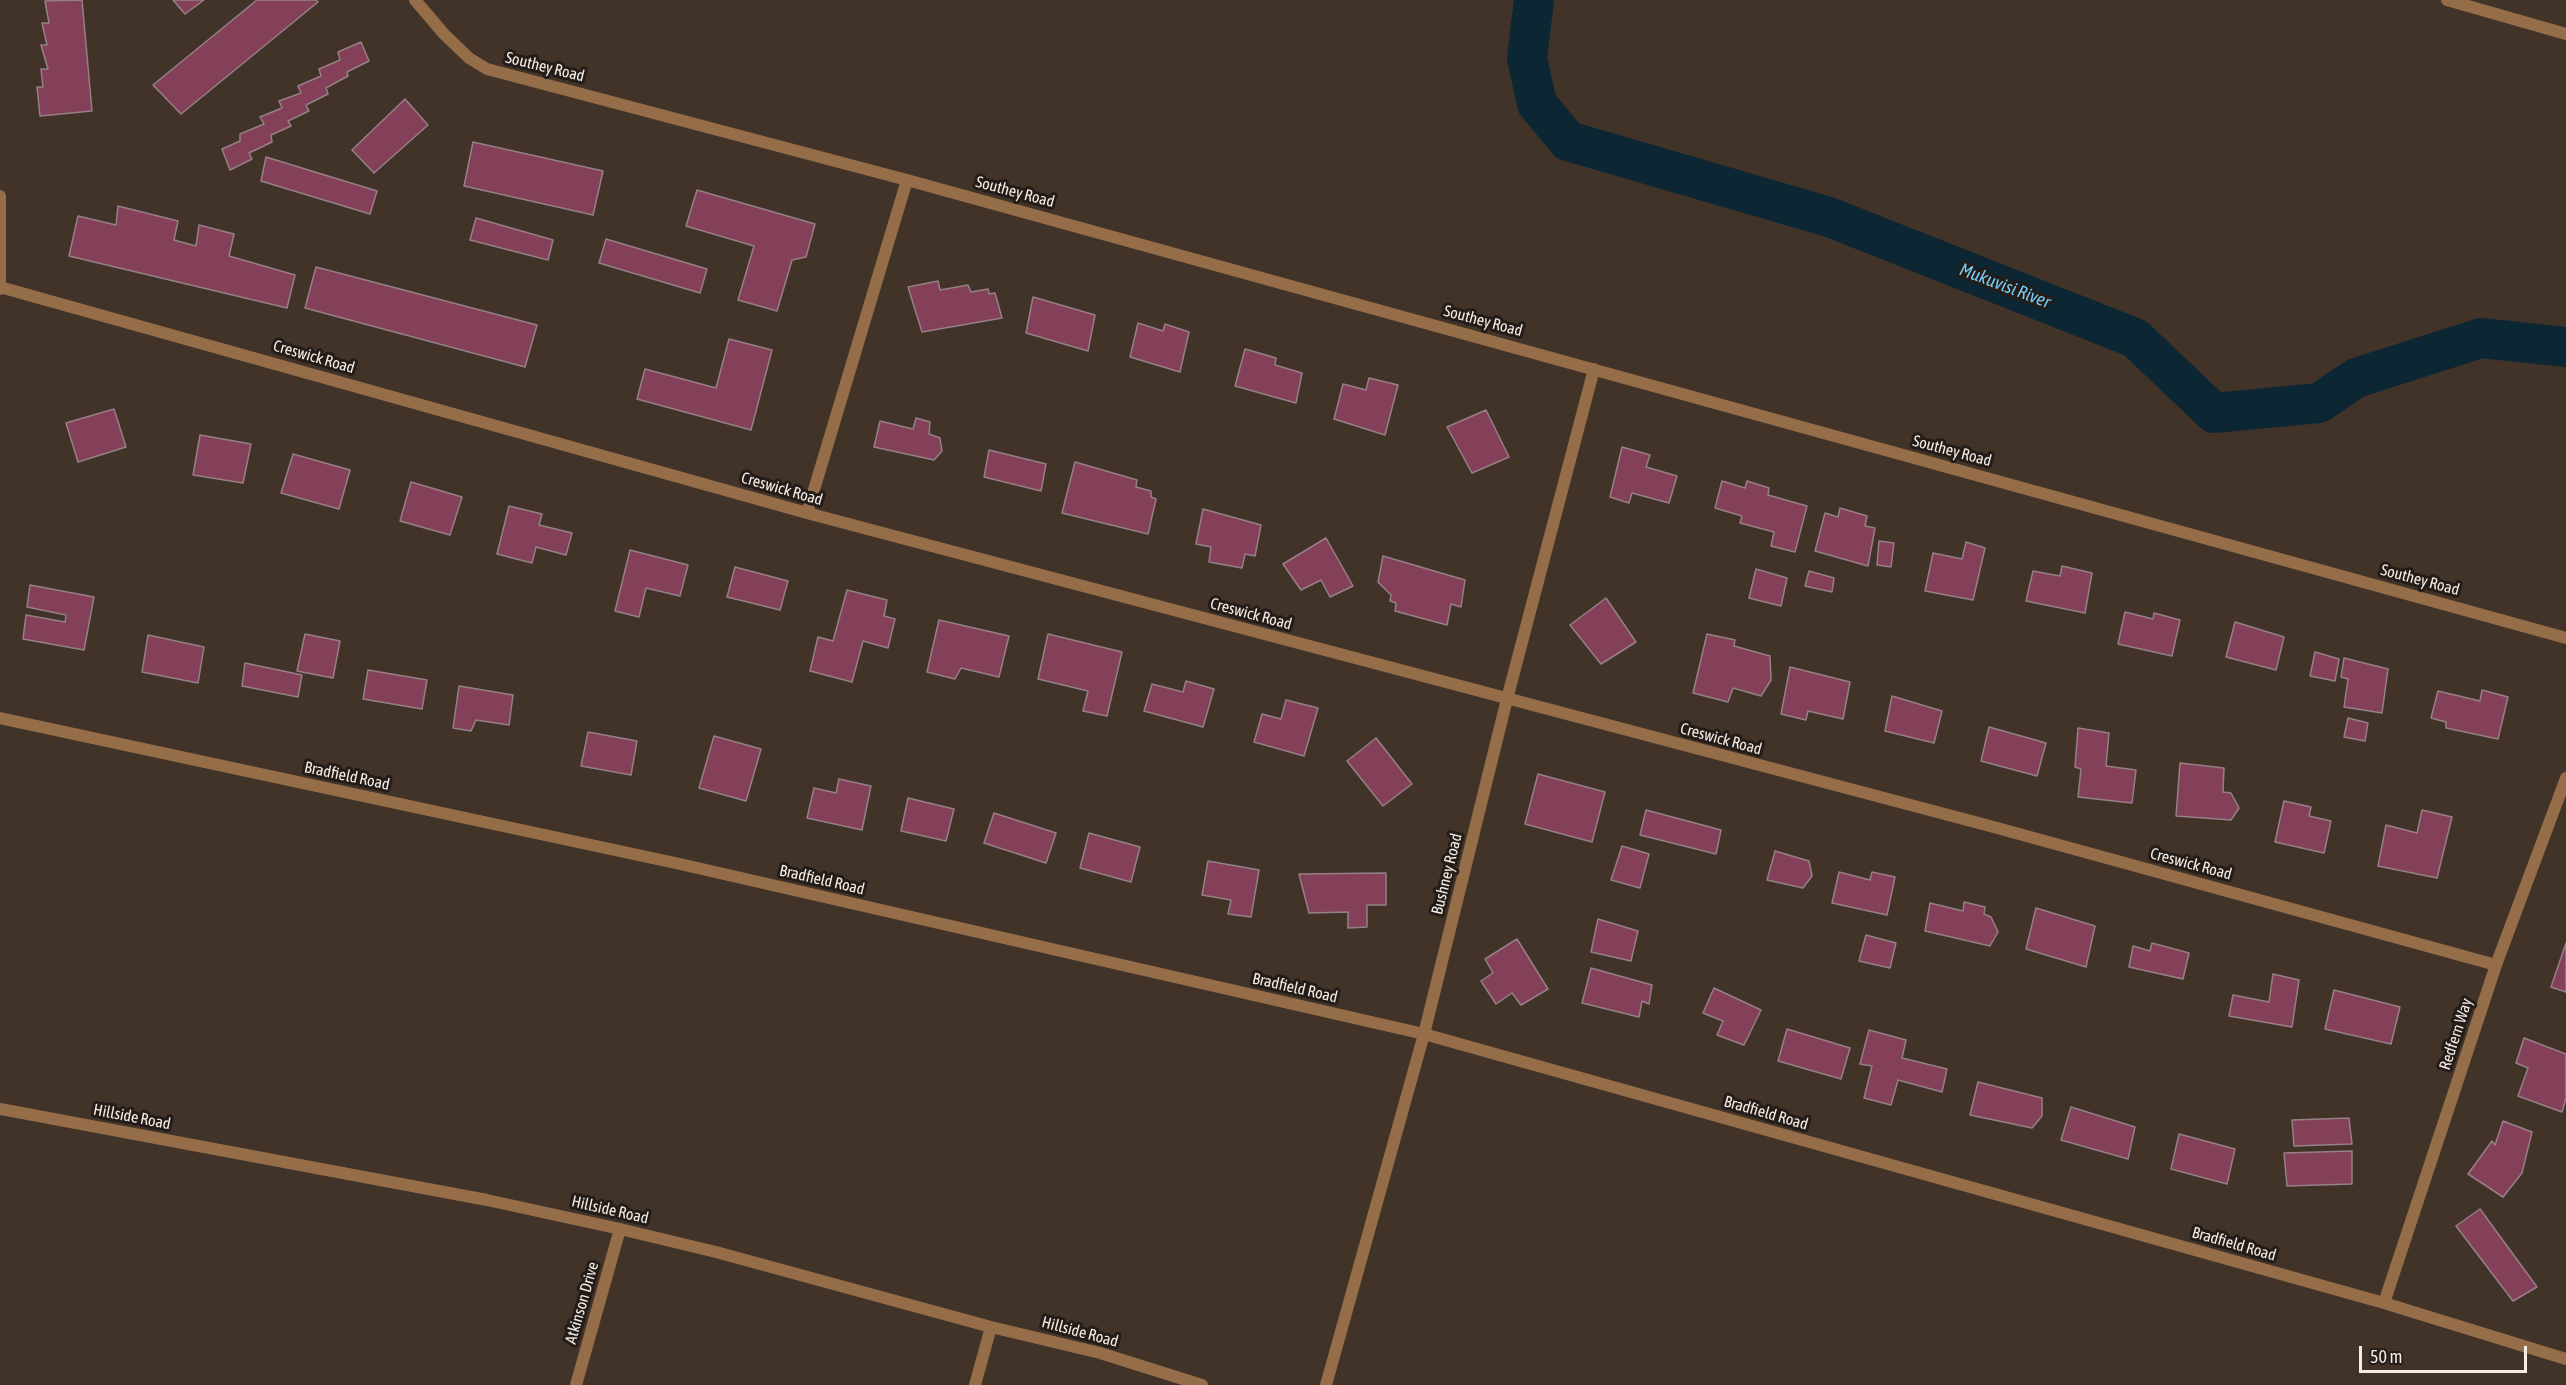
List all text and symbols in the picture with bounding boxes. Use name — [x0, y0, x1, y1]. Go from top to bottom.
street label: Southey Road — [503, 48, 587, 86]
street label: Southey Road — [974, 172, 1056, 212]
water label: Mukuvisi River — [1956, 259, 2054, 313]
street label: Southey Road — [1442, 301, 1524, 341]
street label: Creswick Road — [271, 336, 357, 378]
street label: Southey Road — [1911, 431, 1993, 471]
street label: Creswick Road — [739, 468, 825, 510]
street label: Southey Road — [2379, 560, 2461, 600]
street label: Creswick Road — [1208, 594, 1294, 634]
street label: Creswick Road — [1678, 719, 1764, 759]
street label: Bradfield Road — [303, 758, 391, 794]
street label: Bushney Road — [1428, 831, 1466, 917]
street label: Creswick Road — [2148, 844, 2234, 884]
street label: Bradfield Road — [778, 861, 866, 899]
street label: Bradfield Road — [1251, 969, 1339, 1007]
street label: Redfern Way — [2435, 996, 2477, 1072]
street label: Bradfield Road — [1722, 1092, 1810, 1134]
street label: Hillside Road — [92, 1100, 172, 1134]
street label: Hillside Road — [570, 1192, 650, 1228]
street label: Bradfield Road — [2190, 1223, 2278, 1265]
street label: Atkinson Drive — [561, 1260, 603, 1346]
street label: Hillside Road — [1040, 1313, 1120, 1351]
scale bar — [2362, 1334, 2530, 1372]
text: 50 m — [2370, 1346, 2402, 1367]

